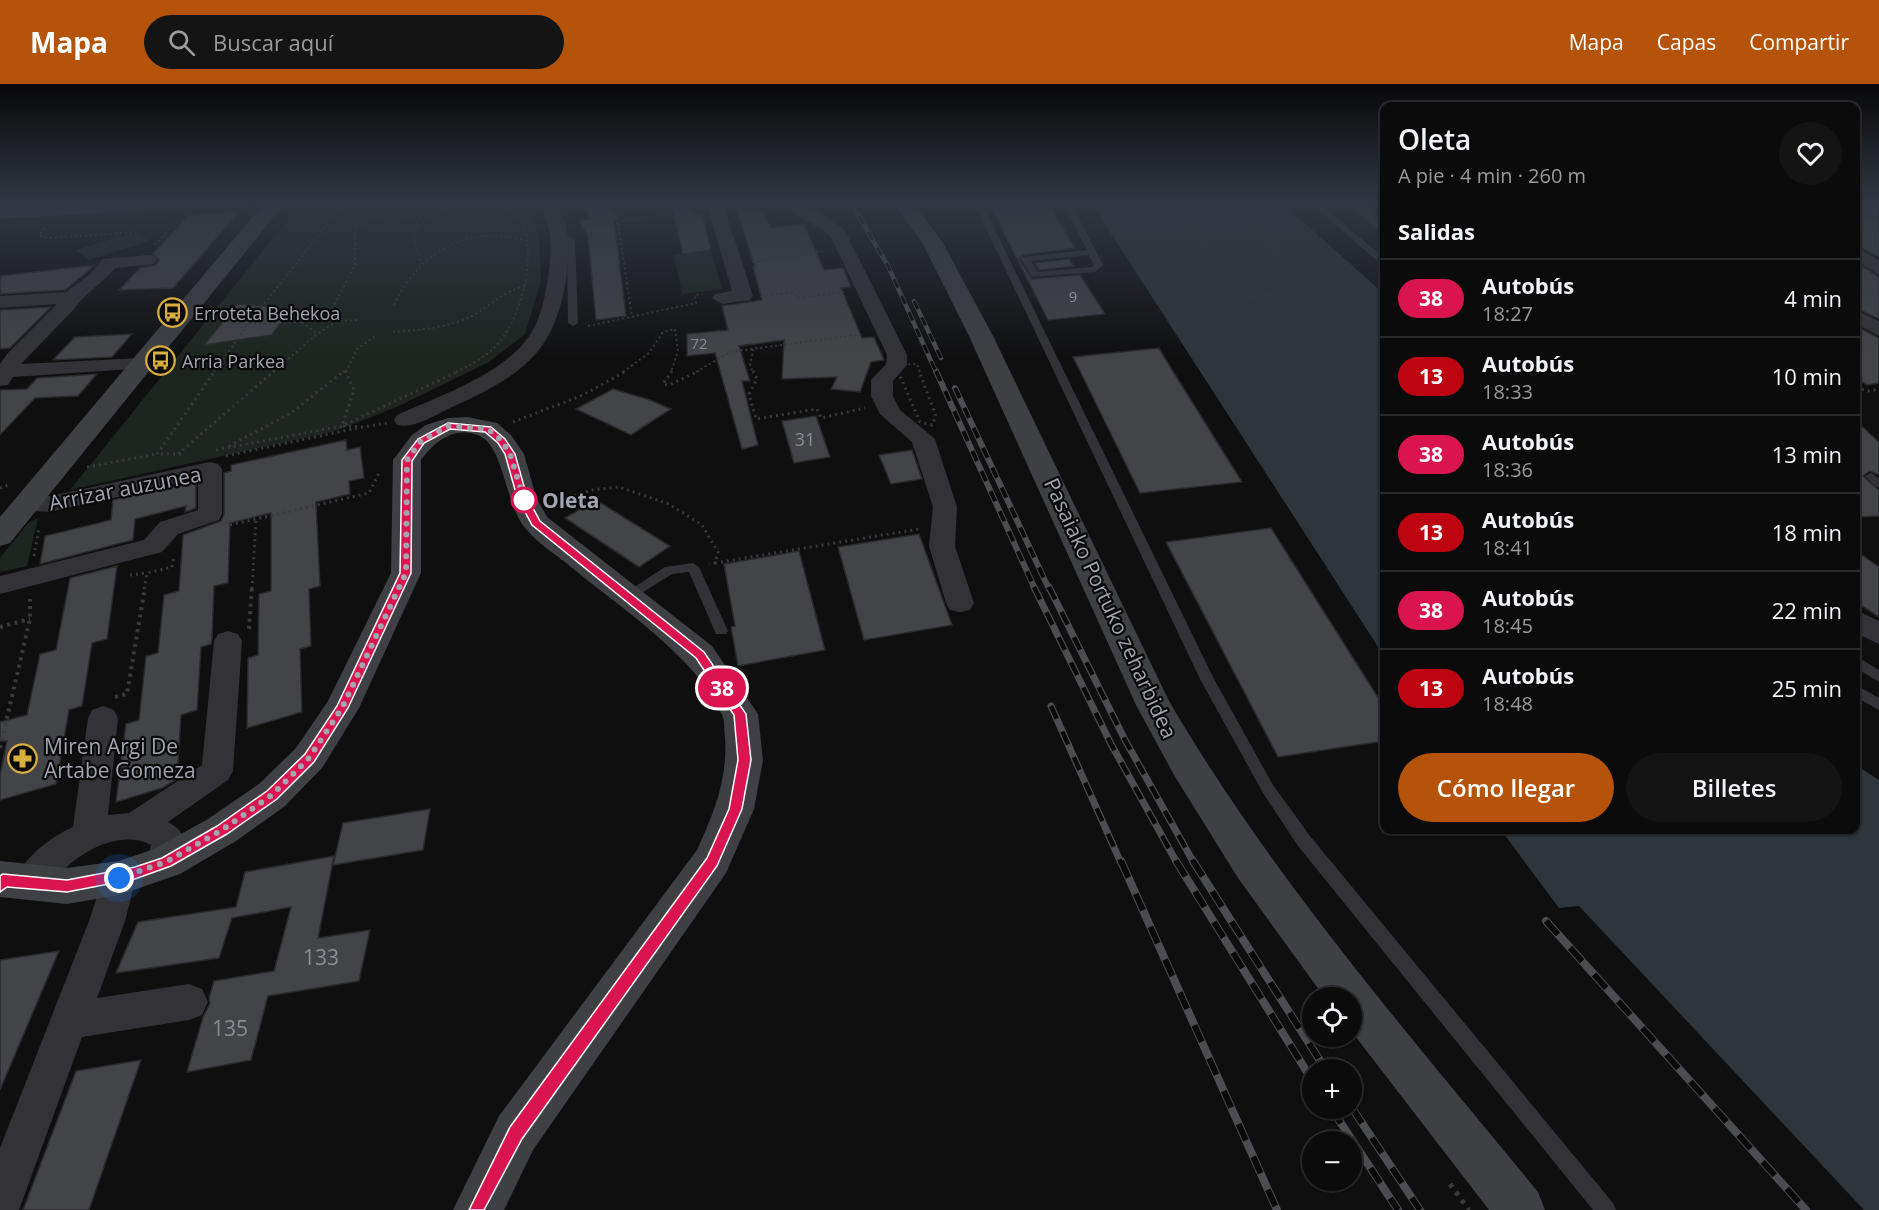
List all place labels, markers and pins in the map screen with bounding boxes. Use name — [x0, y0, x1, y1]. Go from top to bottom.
bus stop icon: Erroteta Behekoa — [157, 297, 189, 329]
place label: Erroteta Behekoa — [194, 301, 340, 325]
bus stop icon: Arria Parkea — [145, 345, 177, 377]
place label: Arria Parkea — [182, 349, 285, 373]
place label: Oleta — [542, 486, 599, 514]
marker: Oleta — [511, 487, 537, 513]
place label: Miren Argi De Artabe Gomeza — [44, 732, 196, 784]
pharmacy icon: Miren Argi De Artabe Gomeza — [7, 742, 39, 774]

